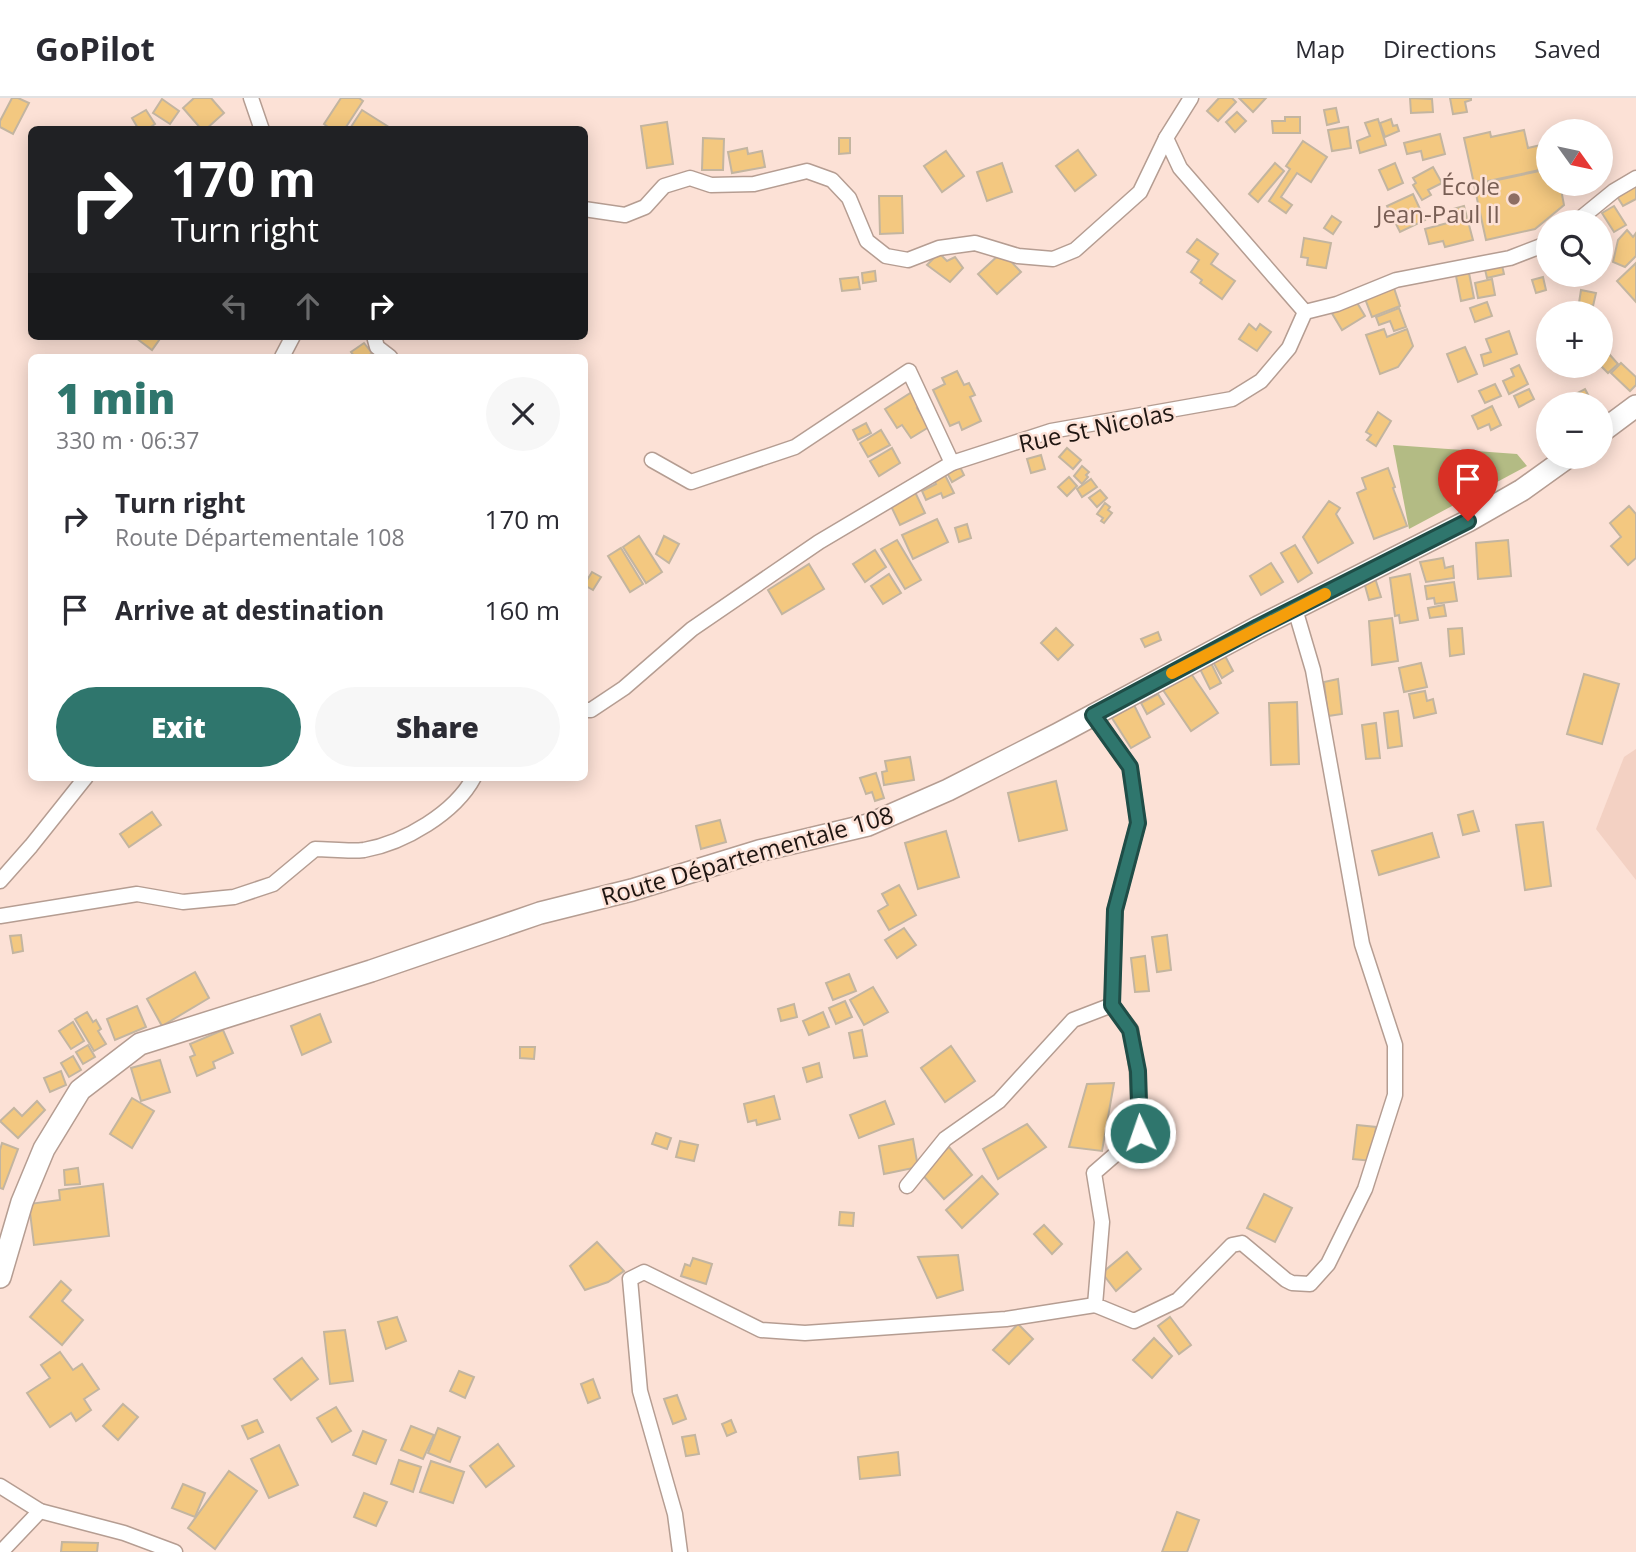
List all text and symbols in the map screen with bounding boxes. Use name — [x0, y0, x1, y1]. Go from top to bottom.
text: GoPilot — [35, 26, 155, 71]
text: Map — [1295, 32, 1345, 65]
text: Directions — [1383, 32, 1496, 65]
text: Saved — [1534, 32, 1601, 65]
north arrow — [1536, 119, 1614, 196]
map controls — [1536, 119, 1613, 469]
text: 170 m — [171, 145, 316, 211]
icon: right — [56, 154, 147, 245]
place label: École Jean-Paul II — [1374, 169, 1500, 230]
marker: École Jean-Paul II — [1506, 191, 1522, 207]
text: Turn right — [171, 208, 319, 251]
button: search — [1536, 210, 1613, 287]
icon: left — [216, 287, 254, 325]
icon: ahead — [289, 287, 327, 325]
icon: right — [362, 287, 400, 325]
button: + — [1536, 301, 1613, 378]
text: 1 min — [56, 369, 175, 426]
button: close — [486, 377, 560, 451]
button: − — [1536, 392, 1613, 469]
street label: Rue St Nicolas — [1015, 394, 1177, 460]
text: 330 m · 06:37 — [56, 424, 199, 456]
pin — [1438, 449, 1498, 521]
icon: arrive — [1449, 460, 1487, 498]
text: Turn right — [115, 485, 246, 521]
icon: right — [56, 500, 94, 538]
text: 170 m — [485, 501, 560, 537]
text: Route Départementale 108 — [115, 521, 405, 553]
icon: arrive — [56, 591, 94, 629]
text: Arrive at destination — [115, 592, 384, 628]
text: 160 m — [485, 592, 560, 628]
button: Exit — [56, 687, 301, 767]
button: Share — [315, 687, 560, 767]
street label: Route Départementale 108 — [597, 797, 897, 913]
position arrow — [1103, 1096, 1177, 1170]

